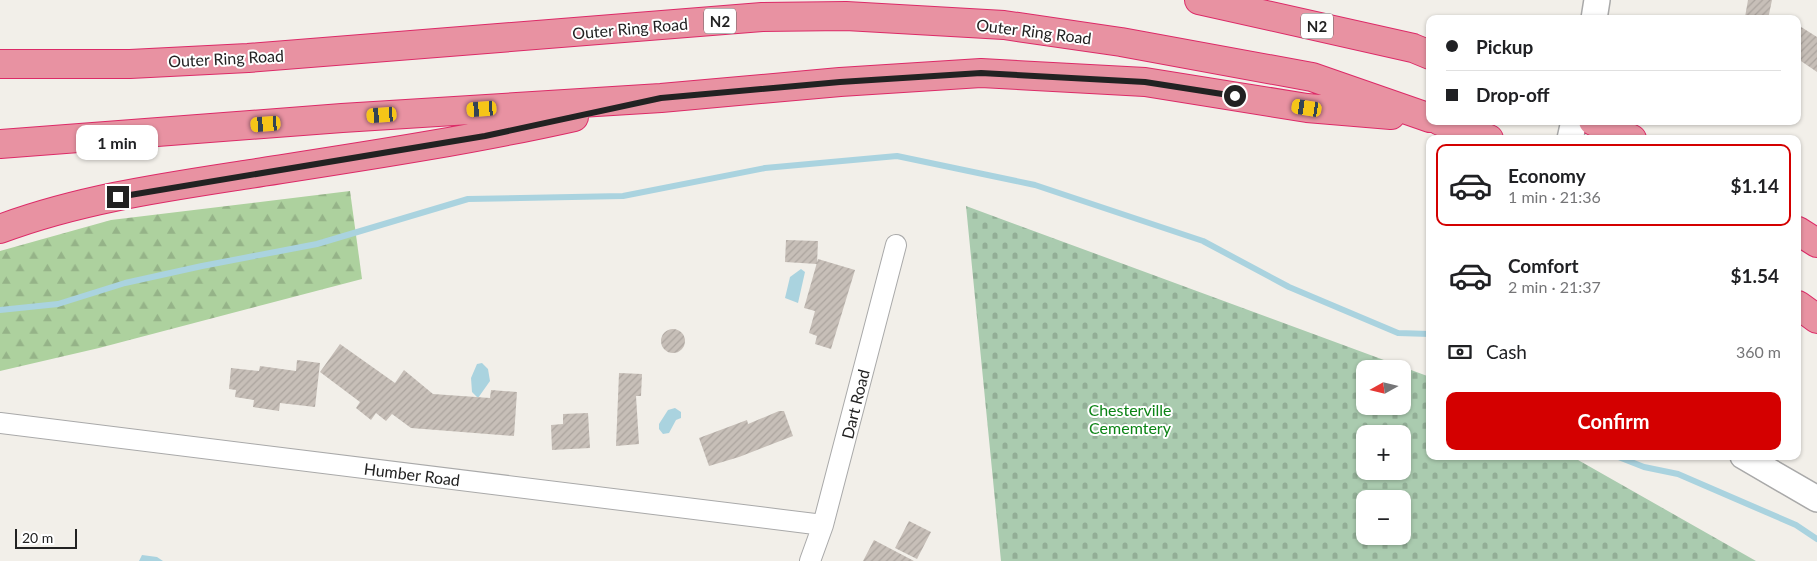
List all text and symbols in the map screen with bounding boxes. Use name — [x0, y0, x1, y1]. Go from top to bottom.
road number: N2 — [704, 8, 736, 34]
street label: Outer Ring Road — [571, 13, 689, 43]
road number: N2 — [1301, 14, 1333, 38]
street label: Outer Ring Road — [975, 15, 1093, 47]
text: Pickup — [1476, 35, 1533, 58]
street label: Outer Ring Road — [168, 45, 284, 71]
text: Drop-off — [1476, 83, 1550, 106]
route start — [1224, 85, 1246, 107]
car — [1291, 98, 1322, 118]
car — [466, 100, 497, 118]
car — [366, 106, 397, 124]
car — [250, 115, 281, 133]
callout: 1 min — [77, 124, 159, 160]
text: 1 min — [97, 133, 137, 152]
icon: car — [1448, 163, 1493, 208]
text: Economy — [1508, 164, 1586, 187]
text: $1.14 — [1730, 174, 1779, 197]
route end — [107, 186, 129, 208]
text: 1 min · 21:36 — [1508, 187, 1601, 206]
icon: car — [1448, 253, 1493, 298]
text: Comfort — [1508, 254, 1579, 277]
text: $1.54 — [1730, 264, 1779, 287]
text: 2 min · 21:37 — [1508, 277, 1601, 296]
icon: cash — [1446, 338, 1474, 366]
text: Cash — [1486, 340, 1527, 363]
text: 360 m — [1736, 342, 1781, 361]
north arrow — [1356, 360, 1411, 415]
map controls — [1356, 360, 1411, 545]
street label: Dart Road — [837, 367, 873, 441]
button: Confirm — [1446, 392, 1781, 450]
park label: Chesterville Cememtery — [1088, 400, 1172, 437]
button: + — [1356, 425, 1411, 480]
street label: Humber Road — [363, 459, 461, 489]
button: − — [1356, 490, 1411, 545]
scale bar — [15, 526, 78, 549]
text: 20 m — [22, 529, 53, 546]

